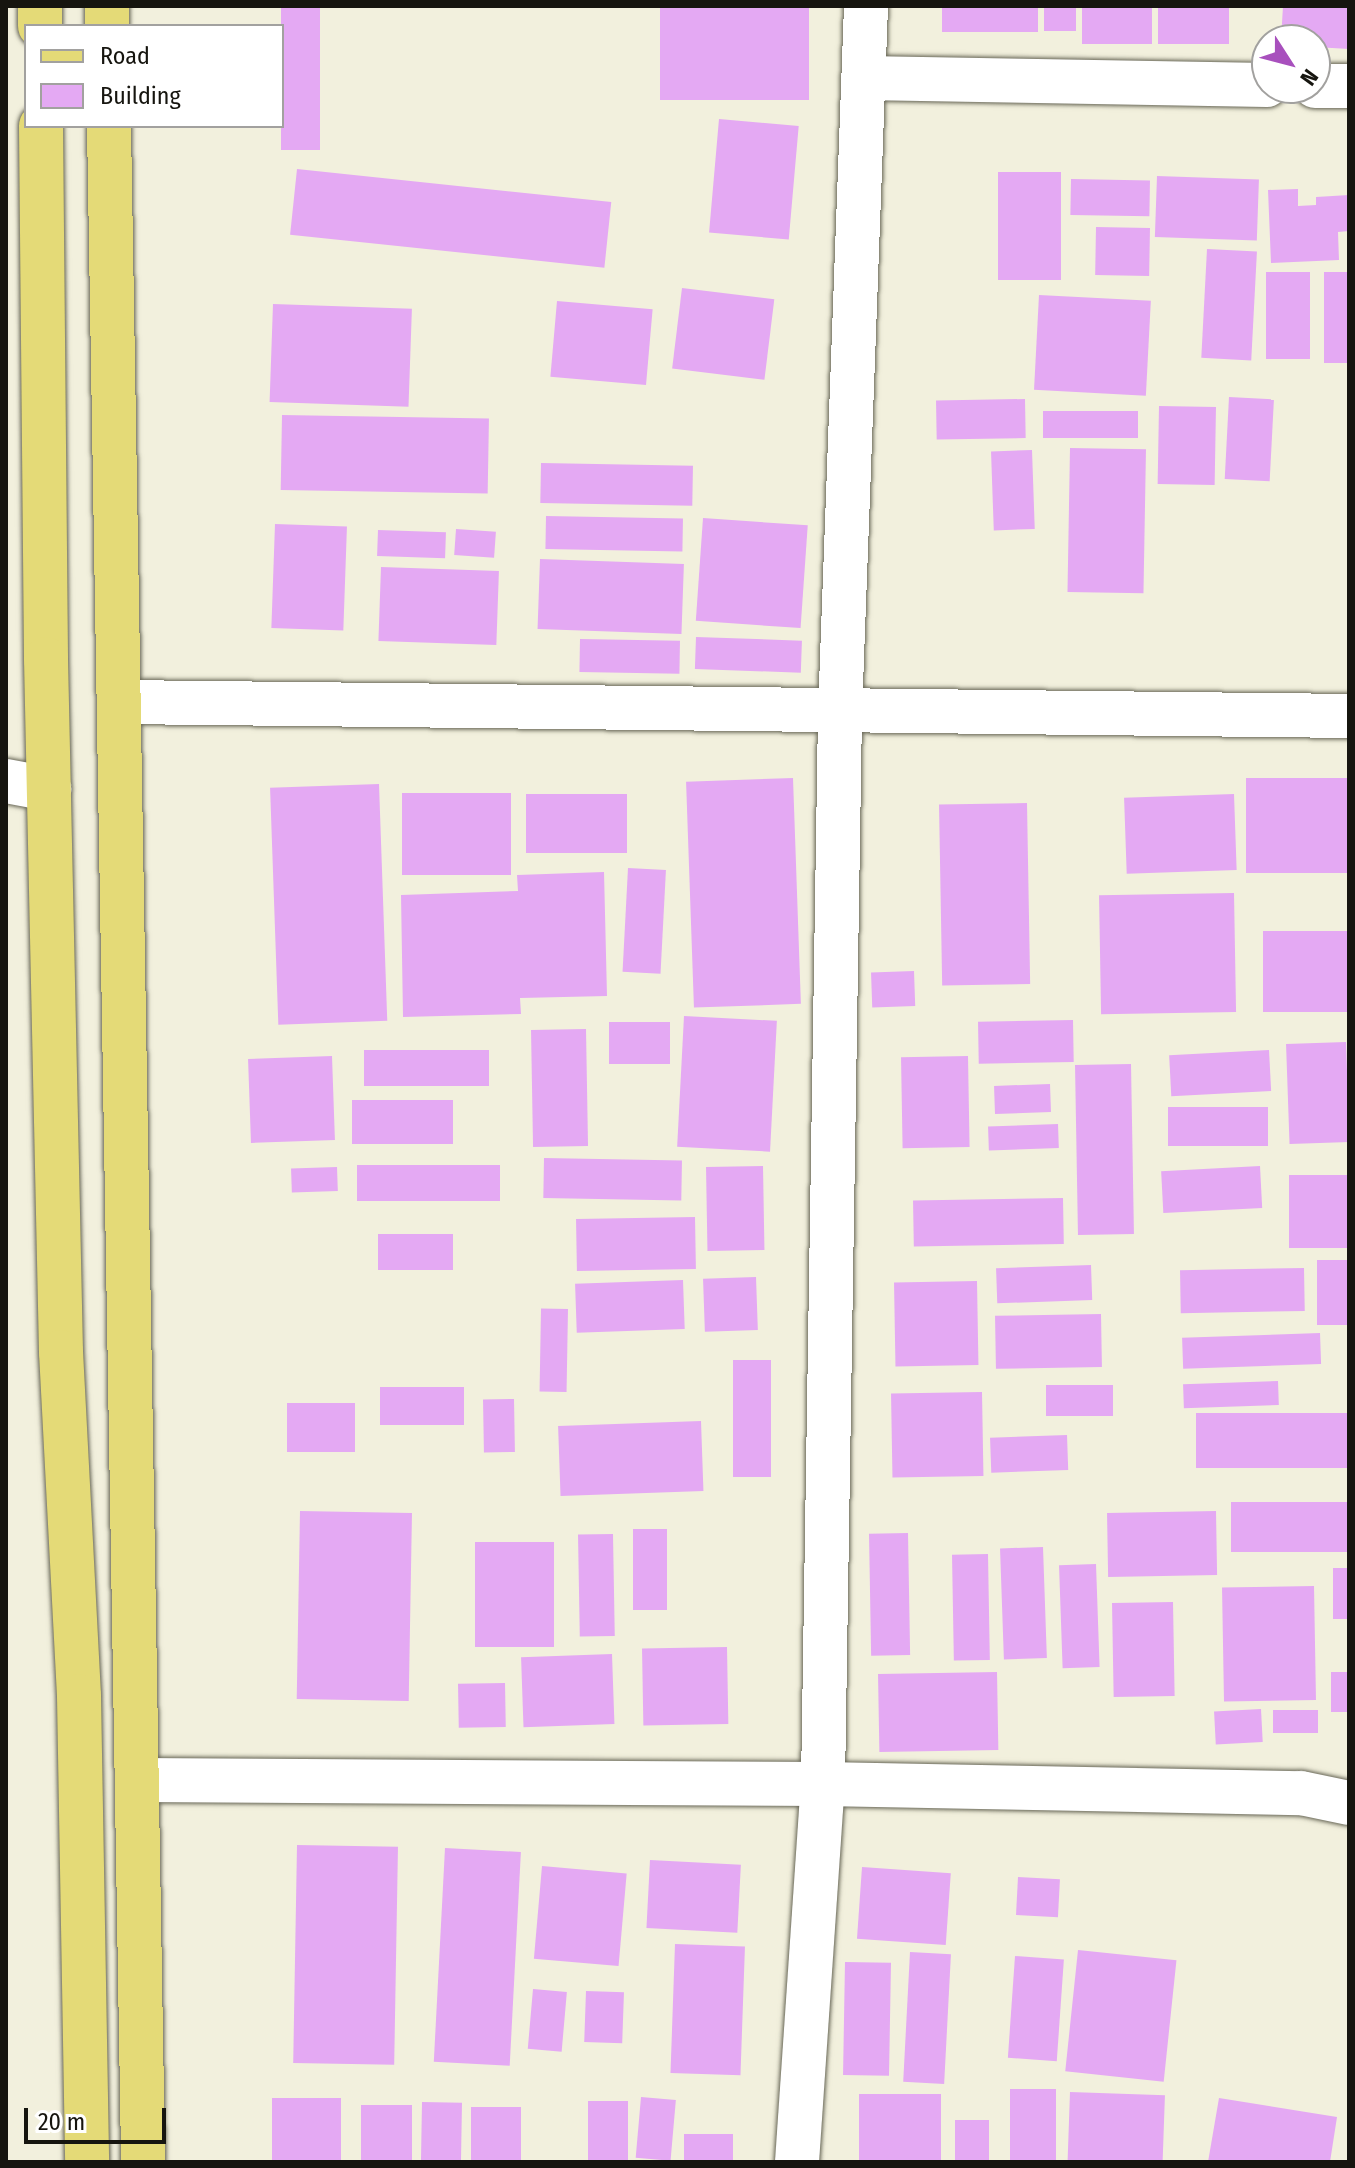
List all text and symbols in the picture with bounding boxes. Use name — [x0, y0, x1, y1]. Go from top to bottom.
legend — [24, 24, 284, 128]
north arrow — [1251, 24, 1331, 104]
text: Road — [100, 42, 150, 70]
text: N — [1294, 64, 1324, 90]
text: Building — [100, 82, 181, 110]
scale bar — [28, 2092, 170, 2142]
text: 20 m — [38, 2108, 85, 2136]

